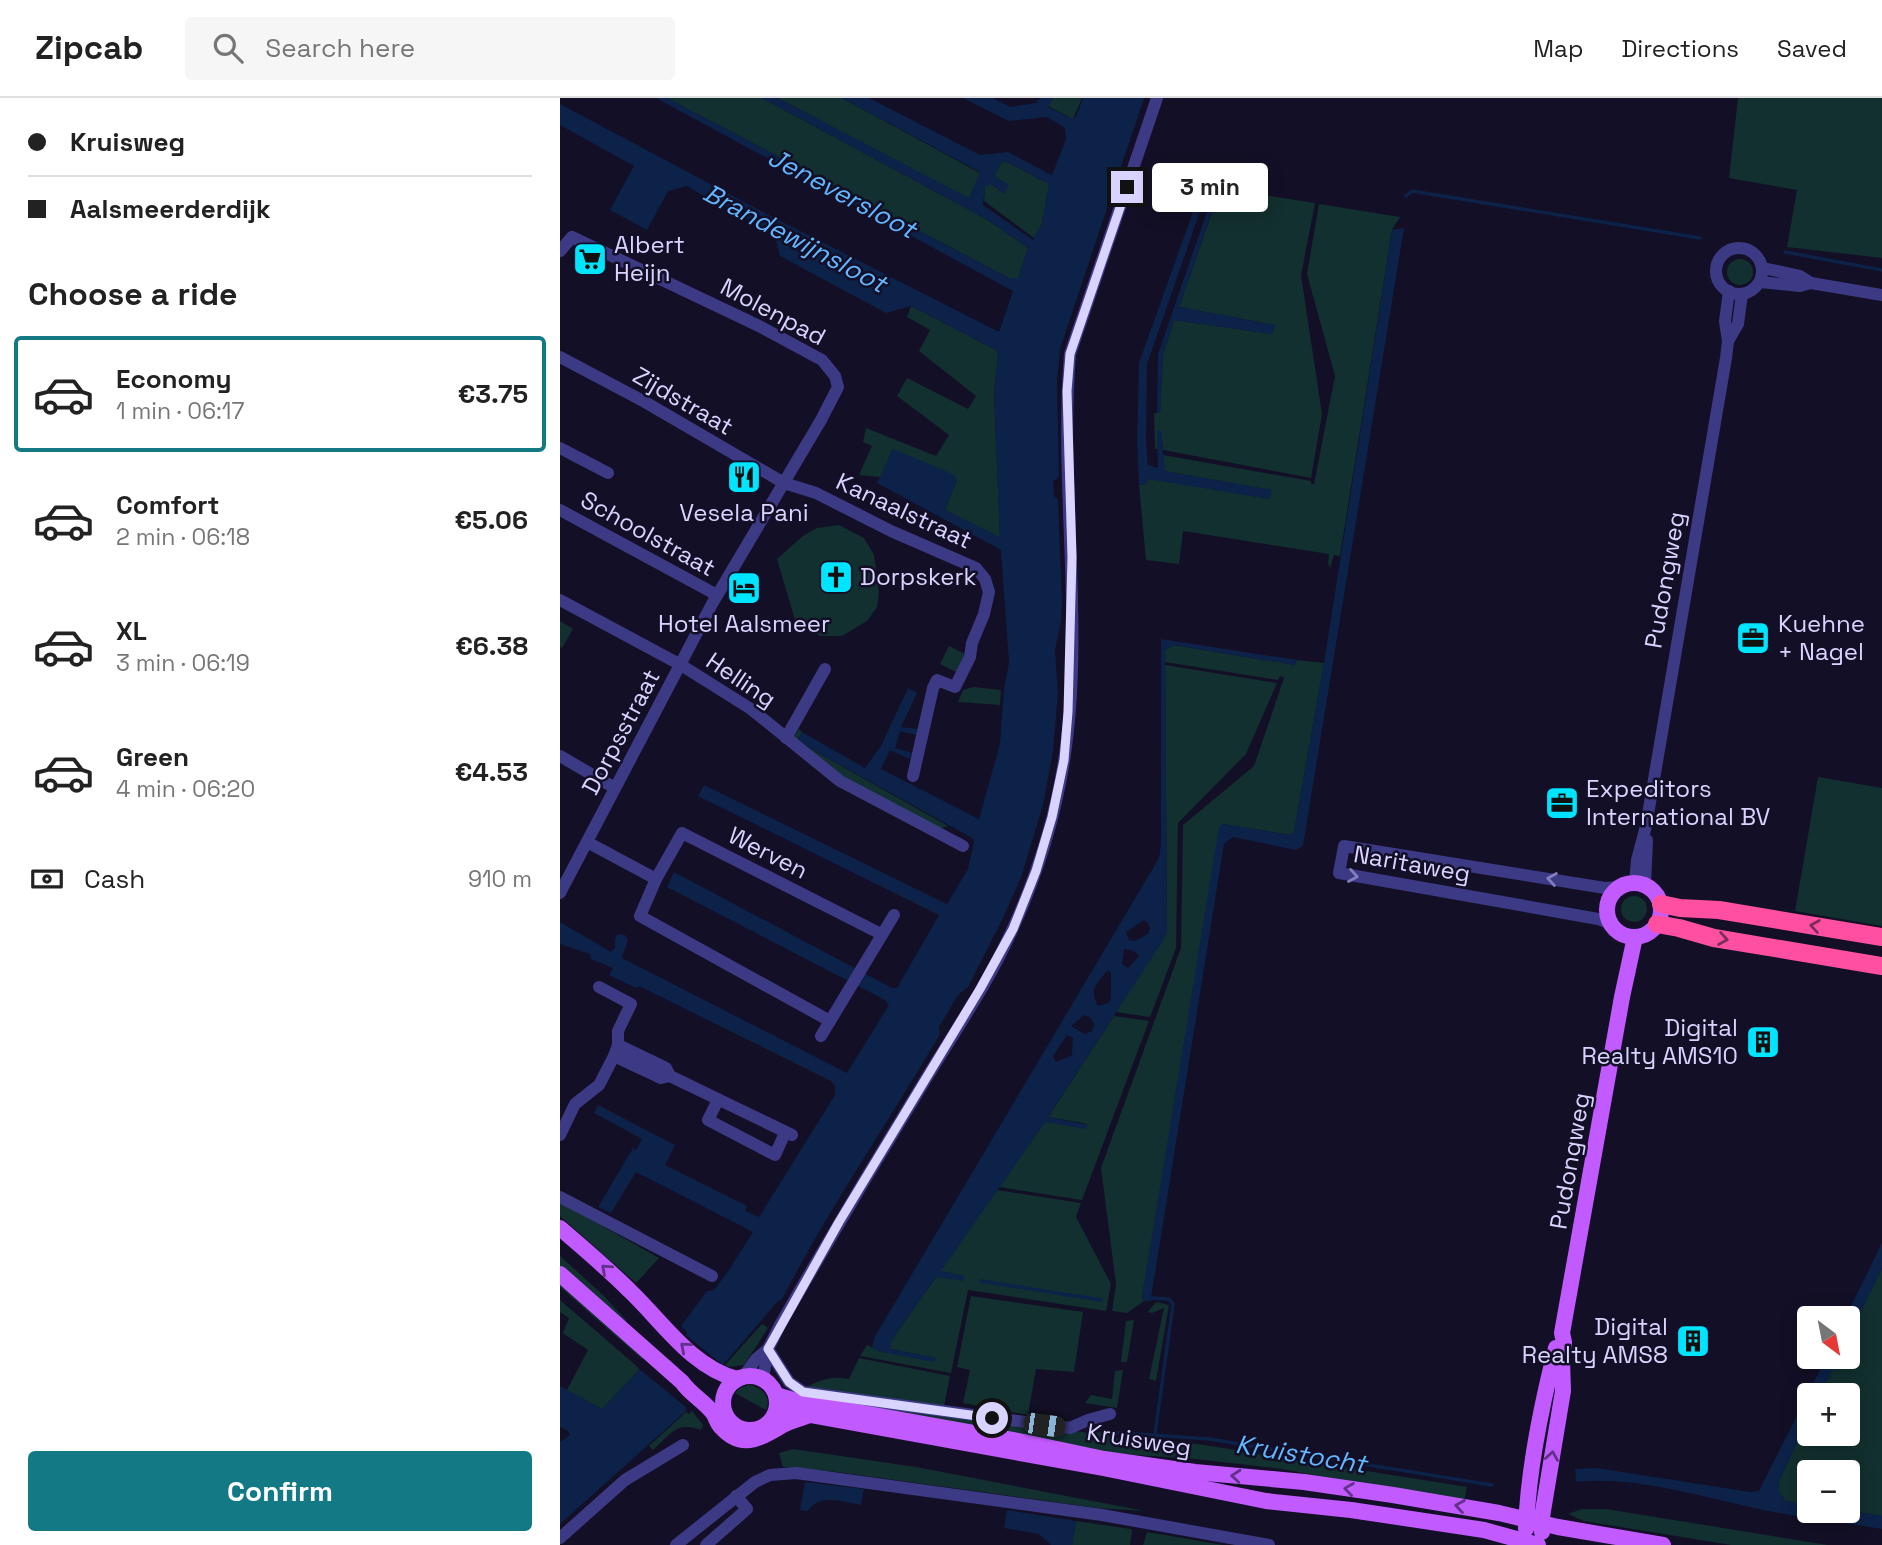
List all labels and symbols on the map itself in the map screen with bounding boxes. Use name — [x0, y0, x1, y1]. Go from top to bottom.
water label: Jeneversloot — [762, 140, 924, 247]
callout: 3 min — [1152, 162, 1267, 212]
route end — [1111, 171, 1143, 203]
water label: Brandewijnsloot — [698, 175, 894, 302]
place label: Albert Heijn — [614, 229, 685, 288]
supermarket icon: Albert Heijn — [571, 240, 609, 278]
street label: Molenpad — [715, 271, 831, 352]
street label: Zijdstraat — [627, 359, 739, 442]
restaurant icon: Vesela Pani — [725, 458, 763, 496]
street label: Kanaalstraat — [831, 466, 977, 556]
street label: Schoolstraat — [575, 484, 721, 583]
place label: Vesela Pani — [679, 497, 809, 528]
street label: Pudongweg — [1637, 509, 1692, 651]
church icon: Dorpskerk — [817, 558, 855, 596]
place label: Dorpskerk — [860, 561, 976, 592]
hotel icon: Hotel Aalsmeer — [725, 569, 763, 607]
place label: Hotel Aalsmeer — [658, 608, 830, 639]
place label: Kuehne + Nagel — [1778, 608, 1865, 667]
office icon: Kuehne + Nagel — [1734, 619, 1772, 657]
street label: Helling — [700, 645, 782, 714]
street label: Dorpsstraat — [575, 664, 667, 800]
place label: Expeditors International BV — [1586, 773, 1771, 832]
office icon: Expeditors International BV — [1543, 784, 1581, 822]
street label: Werven — [723, 819, 813, 886]
street label: Naritaweg — [1351, 838, 1473, 889]
one-way arrow — [1347, 868, 1359, 883]
one-way arrow — [1546, 872, 1558, 887]
one-way arrow — [1809, 919, 1821, 934]
one-way arrow — [1717, 931, 1729, 946]
place label: Digital Realty AMS10 — [1581, 1012, 1738, 1071]
building icon: Digital Realty AMS10 — [1744, 1023, 1782, 1061]
street label: Pudongweg — [1542, 1090, 1597, 1232]
one-way arrow — [602, 1265, 615, 1277]
north arrow — [1797, 1306, 1860, 1368]
place label: Digital Realty AMS8 — [1522, 1311, 1668, 1370]
building icon: Digital Realty AMS8 — [1674, 1322, 1712, 1360]
one-way arrow — [680, 1343, 693, 1355]
route start — [976, 1402, 1008, 1434]
car — [1022, 1412, 1067, 1438]
street label: Kruisweg — [1085, 1416, 1194, 1463]
water label: Kruistocht — [1233, 1427, 1371, 1481]
one-way arrow — [1544, 1450, 1559, 1462]
one-way arrow — [1231, 1469, 1242, 1484]
one-way arrow — [1343, 1481, 1355, 1496]
one-way arrow — [1454, 1499, 1466, 1514]

